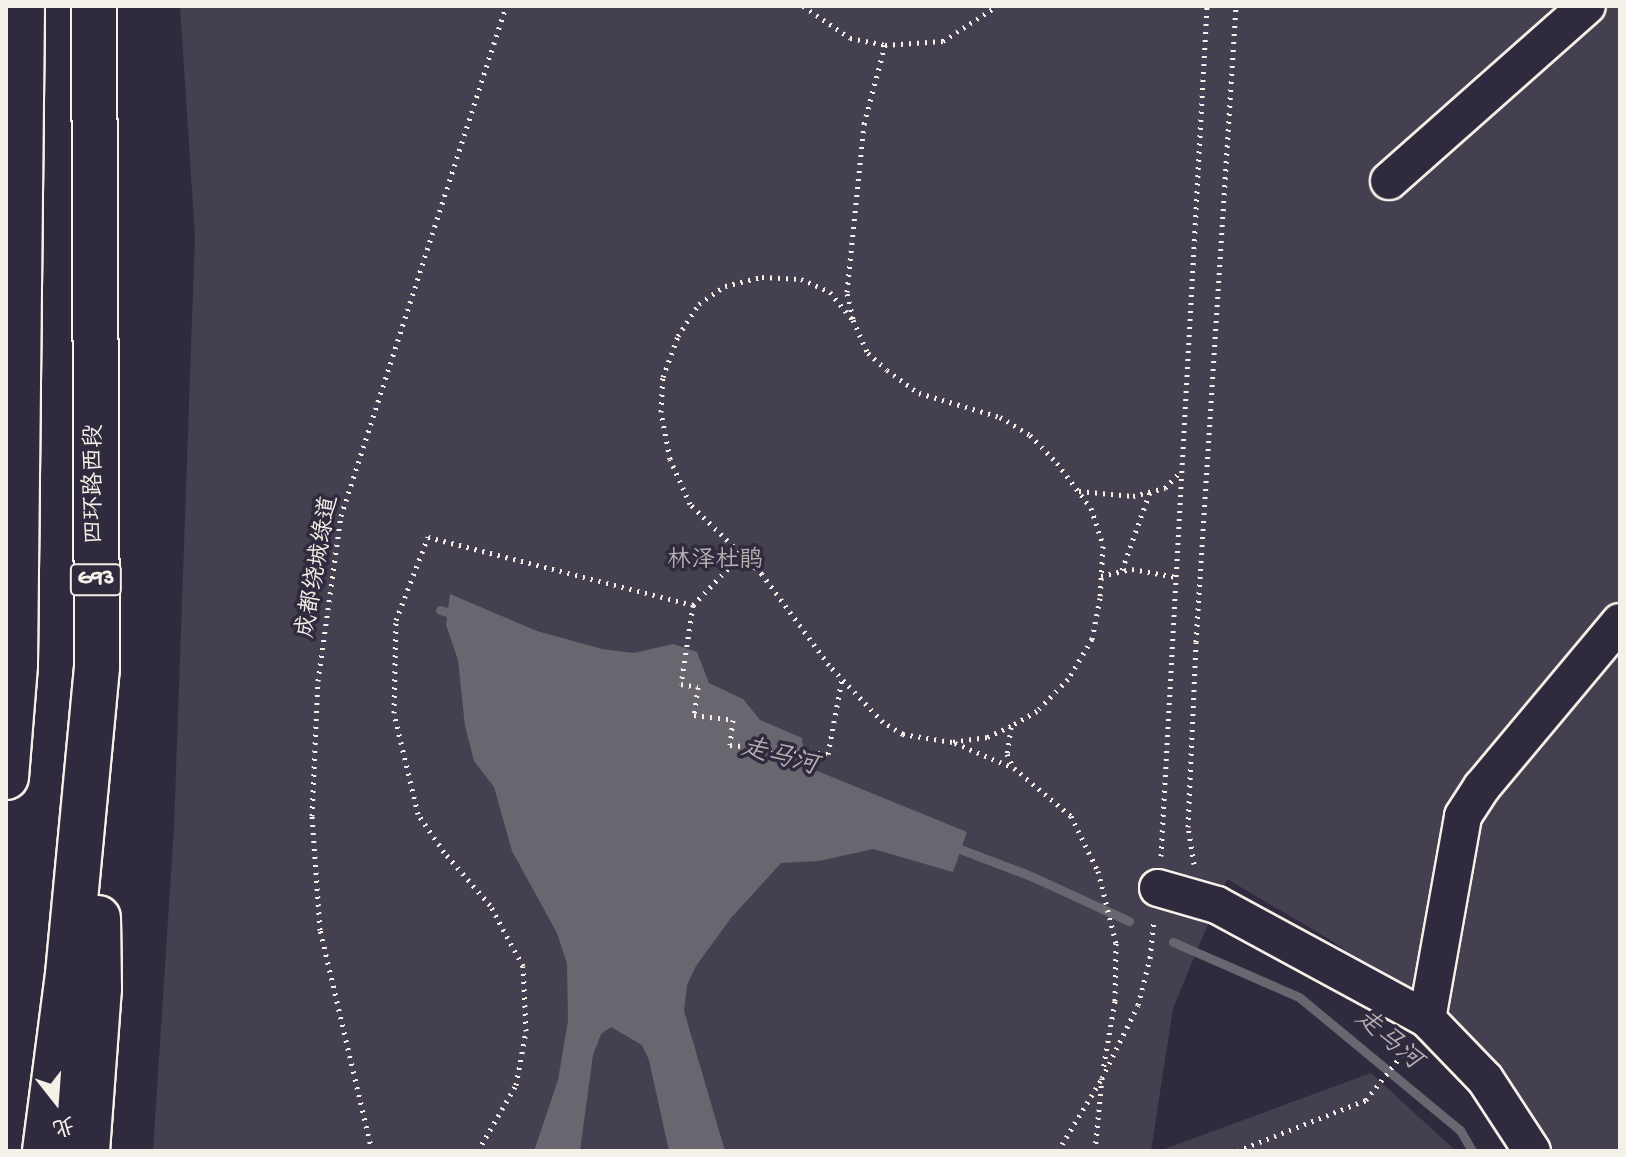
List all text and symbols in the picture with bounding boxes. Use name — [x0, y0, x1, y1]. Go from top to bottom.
street label: 四环路西段 — [82, 424, 110, 544]
street label: 成都绕城绿道 — [292, 494, 346, 640]
park label: 林泽杜鹃 — [667, 548, 763, 576]
road number: G93 — [68, 562, 124, 598]
water label: 走马河 — [737, 734, 821, 784]
water label: 走马河 — [1347, 1004, 1427, 1078]
north arrow — [16, 1061, 96, 1141]
text: 北 — [49, 1108, 77, 1140]

